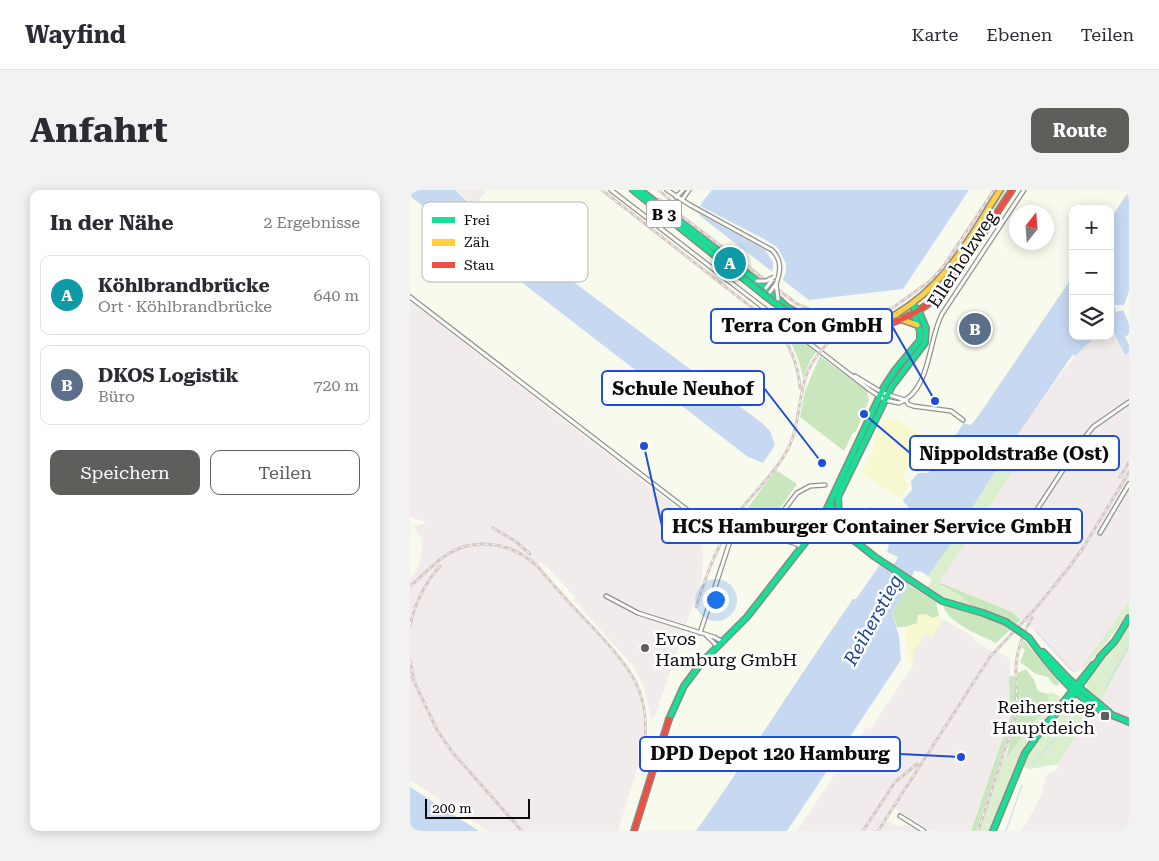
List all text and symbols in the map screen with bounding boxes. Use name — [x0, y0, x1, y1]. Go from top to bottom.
text: Wayfind — [25, 21, 126, 49]
text: Karte — [912, 24, 958, 45]
text: Ebenen — [986, 24, 1052, 45]
text: Teilen — [1080, 24, 1134, 45]
button: Route — [1031, 108, 1129, 153]
text: Anfahrt — [30, 110, 168, 151]
road number: B 3 — [646, 200, 682, 228]
legend — [422, 202, 588, 282]
north arrow — [1009, 205, 1054, 250]
map controls — [1069, 205, 1114, 340]
button: + — [1069, 205, 1114, 250]
street label: Ellerholzweg — [923, 206, 1002, 311]
text: In der Nähe — [50, 211, 173, 235]
text: Frei — [464, 212, 491, 228]
text: 2 Ergebnisse — [263, 213, 360, 232]
text: Zäh — [464, 234, 489, 250]
pin: A — [714, 244, 746, 282]
button: − — [1069, 250, 1114, 295]
text: Stau — [464, 257, 494, 273]
text: Köhlbrandbrücke — [98, 274, 270, 297]
text: A — [61, 286, 73, 305]
text: 640 m — [313, 286, 359, 305]
button: layers — [1069, 295, 1114, 340]
text: Ort · Köhlbrandbrücke — [98, 297, 272, 316]
callout: Terra Con GmbH — [711, 309, 892, 343]
pin: B — [959, 310, 991, 348]
text: Terra Con GmbH — [721, 314, 883, 337]
text: DKOS Logistik — [98, 364, 239, 387]
callout: Schule Neuhof — [602, 371, 764, 405]
text: B — [61, 376, 73, 395]
text: 720 m — [313, 376, 359, 395]
text: Schule Neuhof — [612, 377, 755, 400]
text: Büro — [98, 387, 135, 406]
callout: Nippoldstraße (Ost) — [910, 436, 1119, 470]
text: Nippoldstraße (Ost) — [919, 442, 1109, 465]
button: Speichern — [50, 450, 200, 495]
button: Teilen — [210, 450, 360, 495]
callout: HCS Hamburger Container Service GmbH — [662, 509, 1082, 543]
text: HCS Hamburger Container Service GmbH — [672, 515, 1072, 538]
water label: Reiherstieg — [838, 571, 907, 670]
your location — [703, 587, 729, 613]
place label: Evos Hamburg GmbH — [655, 628, 797, 670]
marker: Evos Hamburg GmbH — [639, 642, 651, 654]
place label: Reiherstieg Hauptdeich — [992, 696, 1096, 738]
marker: Reiherstieg Hauptdeich — [1099, 710, 1111, 722]
callout: DPD Depot 120 Hamburg — [640, 737, 900, 771]
text: DPD Depot 120 Hamburg — [650, 742, 890, 765]
scale bar — [425, 796, 530, 819]
text: 200 m — [432, 800, 472, 816]

